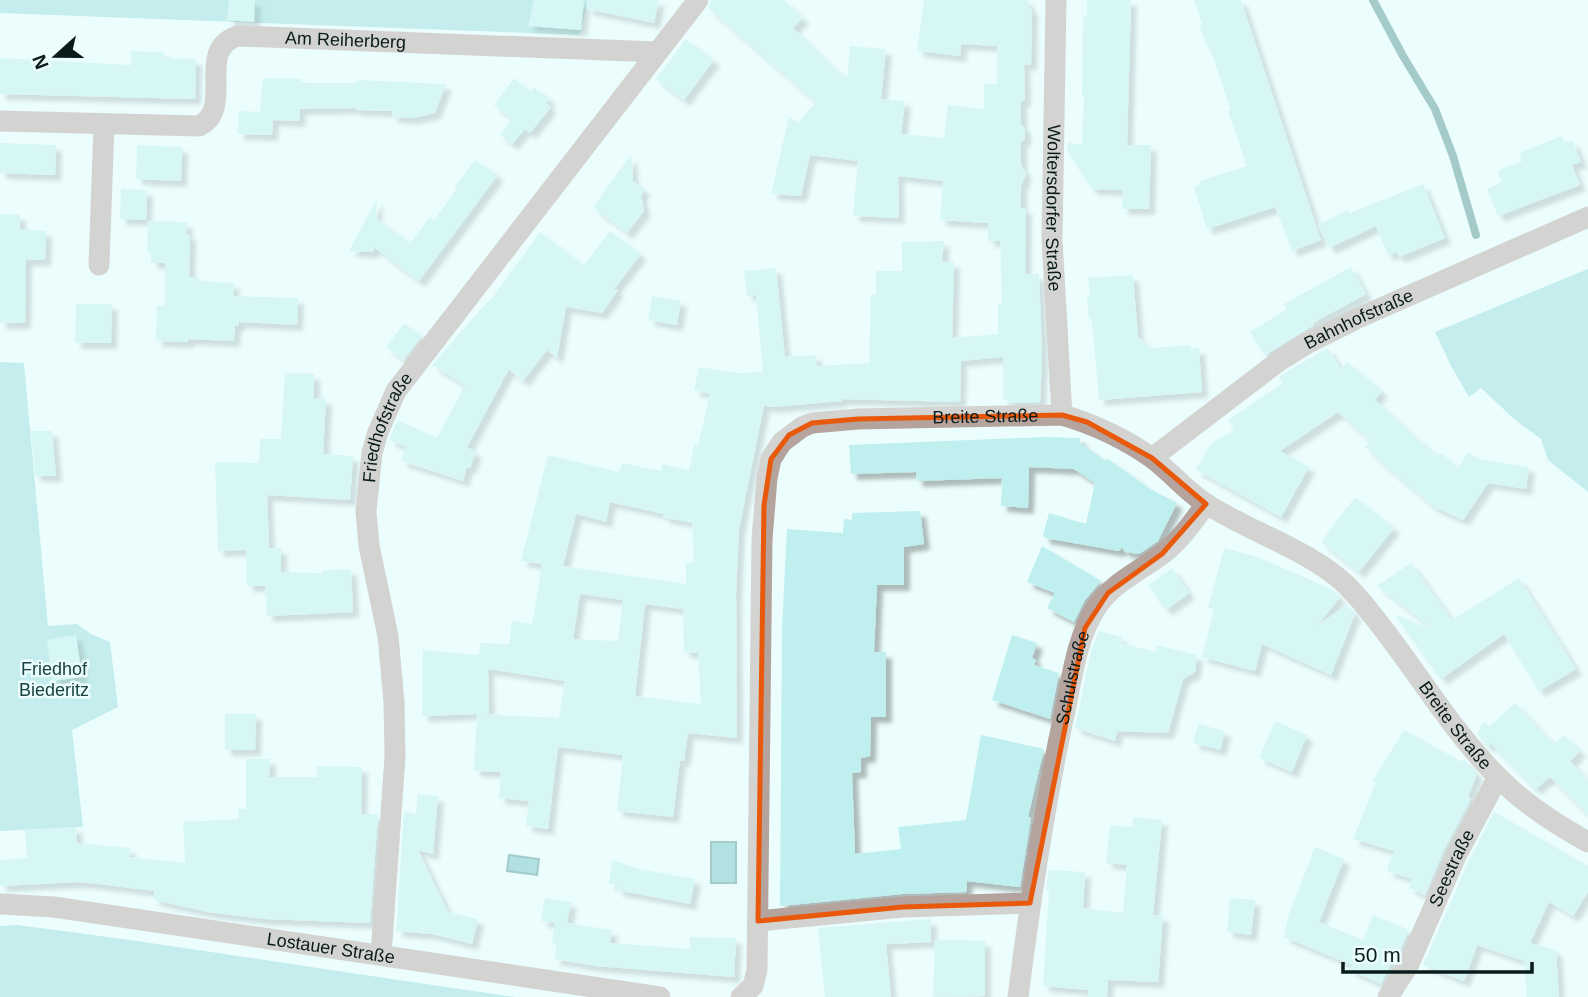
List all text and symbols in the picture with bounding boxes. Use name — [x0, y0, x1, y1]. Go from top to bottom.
north arrow — [21, 21, 91, 91]
street label: Am Reiherberg — [285, 28, 406, 52]
text: N — [28, 52, 53, 72]
street label: Woltersdorfer Straße — [1042, 124, 1065, 292]
street label: Bahnhofstraße — [1301, 285, 1416, 353]
street label: Friedhofstraße — [359, 368, 417, 484]
street label: Breite Straße — [932, 405, 1039, 428]
street label: Schulstraße — [1052, 628, 1094, 727]
park label: Friedhof Biederitz — [19, 659, 89, 700]
street label: Breite Straße — [1415, 677, 1496, 774]
street label: Seestraße — [1425, 826, 1478, 910]
street label: Lostauer Straße — [266, 929, 396, 968]
scale bar — [1343, 930, 1532, 974]
text: 50 m — [1354, 943, 1401, 966]

